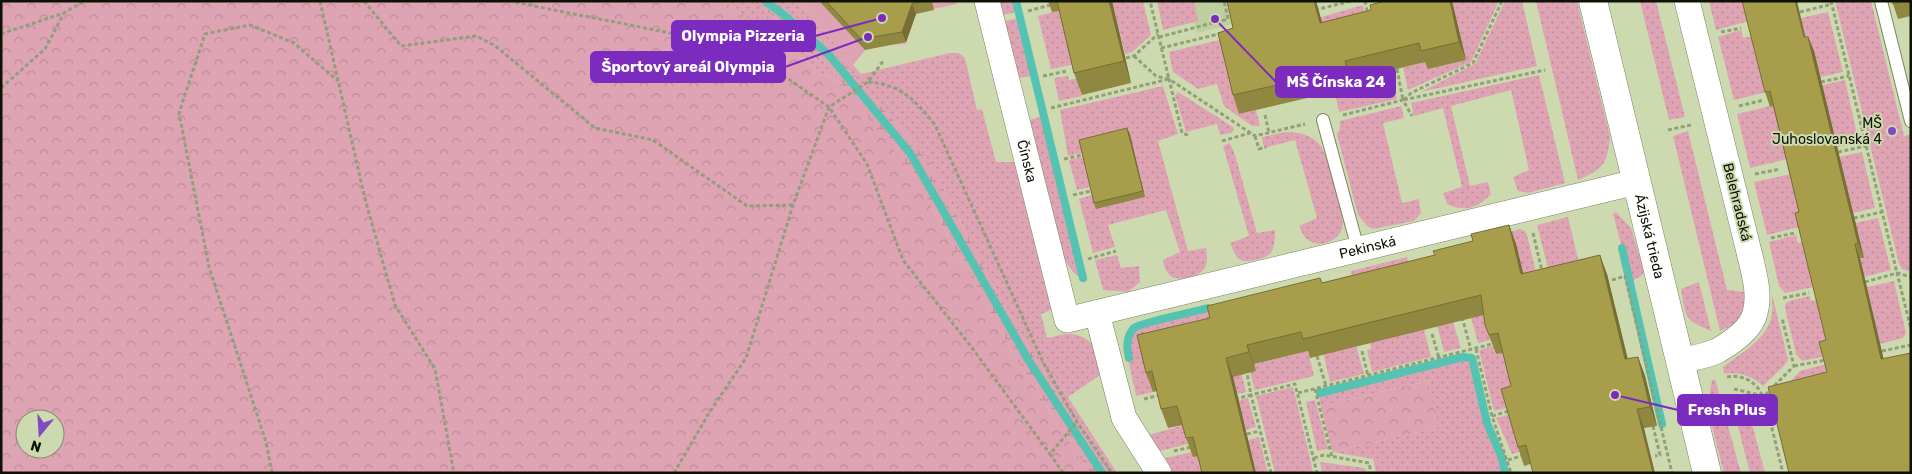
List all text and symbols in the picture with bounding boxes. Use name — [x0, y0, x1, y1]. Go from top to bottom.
callout: Olympia Pizzeria — [672, 21, 815, 51]
text: Olympia Pizzeria — [681, 27, 805, 45]
callout: Športový areál Olympia — [591, 52, 785, 82]
text: Športový areál Olympia — [601, 58, 775, 76]
callout: MŠ Čínska 24 — [1276, 67, 1395, 97]
text: MŠ Čínska 24 — [1287, 73, 1385, 91]
place label: MŠ Juhoslovanská 4 — [1772, 114, 1882, 148]
marker: MŠ Juhoslovanská 4 — [1886, 125, 1898, 137]
street label: Čínska — [1014, 138, 1041, 184]
street label: Belehradská — [1719, 161, 1755, 243]
street label: Ázijská trieda — [1631, 192, 1668, 280]
street label: Pekinská — [1337, 232, 1398, 262]
callout: Fresh Plus — [1678, 395, 1777, 425]
text: Fresh Plus — [1688, 401, 1766, 419]
north arrow — [15, 409, 65, 459]
text: N — [29, 436, 44, 456]

